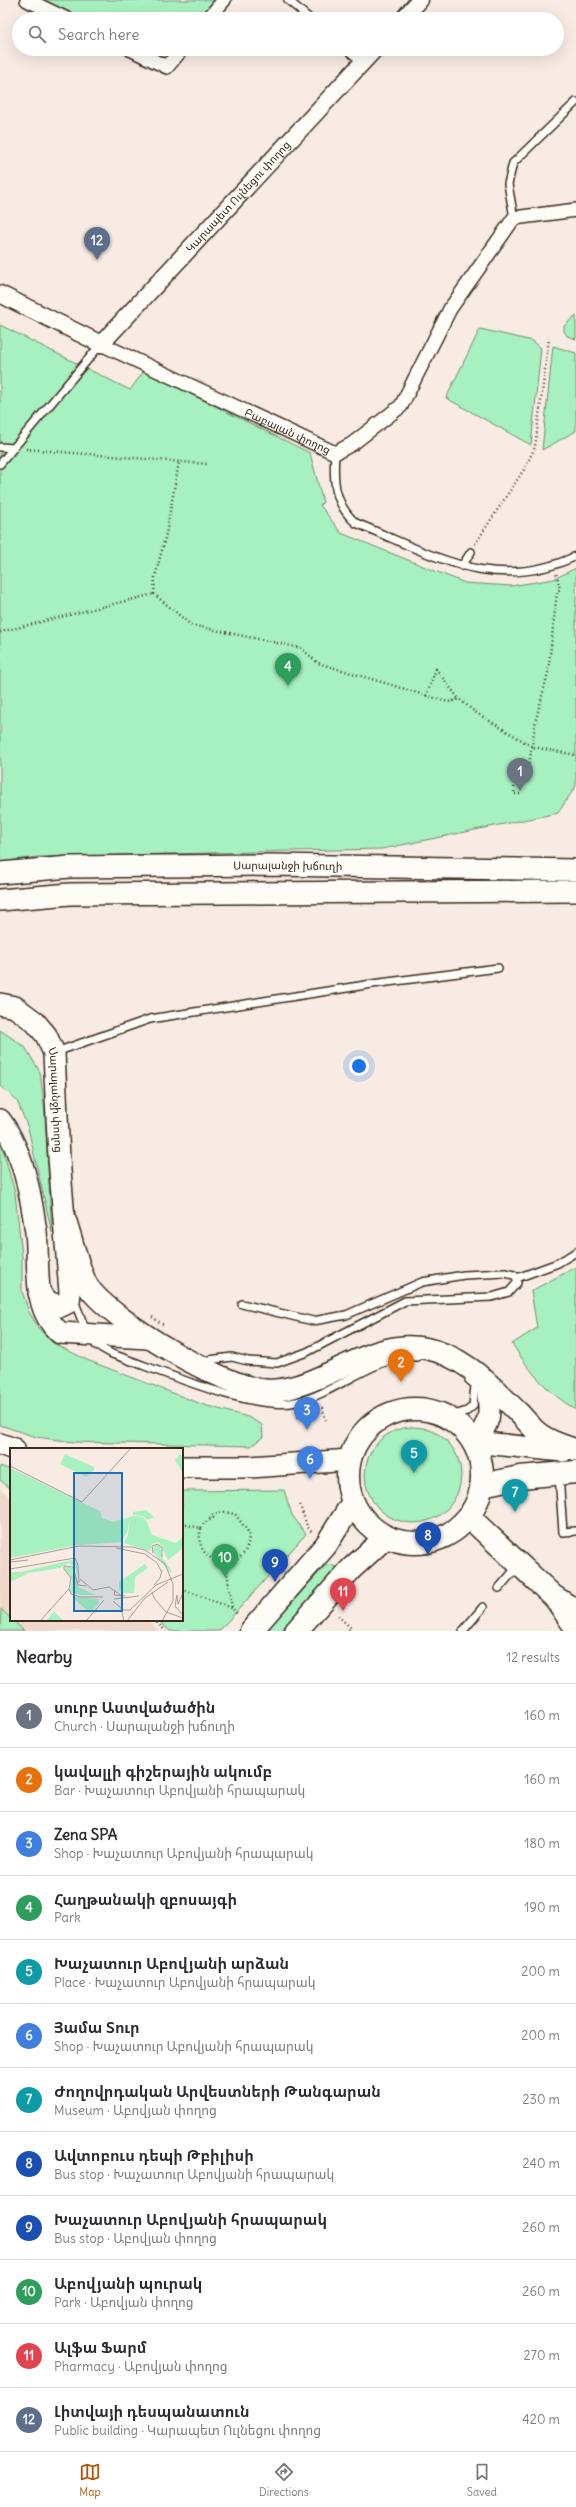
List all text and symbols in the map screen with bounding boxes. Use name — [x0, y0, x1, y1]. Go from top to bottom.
search box — [12, 12, 564, 56]
icon: search — [26, 23, 48, 45]
text: Search here — [58, 25, 139, 44]
street label: Կարապետ Ուլնեցու փողոց — [183, 138, 293, 255]
pin: 12 — [84, 227, 110, 260]
street label: Բաբայան փողոց — [243, 405, 333, 457]
pin: 4 — [275, 653, 301, 686]
pin: 1 — [507, 758, 533, 791]
street label: Սարալանջի խճուղի — [233, 858, 342, 873]
street label: Սարալանջի փողոց — [45, 1045, 66, 1153]
your location — [349, 1056, 369, 1076]
pin: 2 — [388, 1349, 414, 1382]
pin: 3 — [294, 1397, 320, 1430]
pin: 5 — [401, 1440, 427, 1473]
pin: 6 — [297, 1446, 323, 1479]
inset map — [10, 1448, 183, 1621]
pin: 7 — [502, 1479, 528, 1512]
pin: 8 — [415, 1522, 441, 1555]
pin: 10 — [212, 1544, 238, 1577]
pin: 9 — [262, 1549, 288, 1582]
pin: 11 — [330, 1578, 356, 1611]
text: Nearby — [16, 1646, 72, 1668]
text: 12 results — [506, 1649, 560, 1666]
text: սուրբ Աստվածածին — [54, 1698, 215, 1717]
text: 1 — [26, 1707, 32, 1724]
text: 160 m — [524, 1707, 560, 1724]
text: Church · Սարալանջի խճուղի — [54, 1718, 235, 1735]
text: կավալլի գիշերային ակումբ — [54, 1762, 272, 1781]
text: 2 — [25, 1771, 33, 1788]
text: 160 m — [524, 1771, 560, 1788]
text: Bar · Խաչատուր Աբովյանի հրապարակ — [54, 1782, 305, 1799]
text: Zena SPA — [54, 1825, 117, 1844]
text: 3 — [25, 1835, 33, 1852]
text: 180 m — [524, 1835, 560, 1852]
text: Shop · Խաչատուր Աբովյանի հրապարակ — [54, 1845, 314, 1862]
text: Հաղթանակի զբոսայգի — [54, 1890, 237, 1909]
text: 4 — [25, 1899, 33, 1916]
text: 190 m — [524, 1899, 560, 1916]
text: Park — [54, 1909, 81, 1926]
text: Խաչատուր Աբովյանի արձան — [54, 1954, 289, 1973]
text: 5 — [25, 1963, 33, 1980]
text: 200 m — [521, 1963, 560, 1980]
text: Place · Խաչատուր Աբովյանի հրապարակ — [54, 1974, 316, 1991]
text: Յամա Տուր — [54, 2018, 140, 2037]
text: 6 — [25, 2027, 33, 2044]
text: 200 m — [521, 2027, 560, 2044]
text: Shop · Խաչատուր Աբովյանի հրապարակ — [54, 2038, 314, 2055]
text: Ժողովրդական Արվեստների Թանգարան — [54, 2082, 381, 2101]
text: 7 — [26, 2091, 32, 2108]
text: 230 m — [522, 2091, 560, 2108]
text: Museum · Աբովյան փողոց — [54, 2102, 217, 2119]
text: Ավտոբուս դեպի Թբիլիսի — [54, 2146, 254, 2165]
text: 8 — [25, 2155, 33, 2172]
text: 240 m — [523, 2155, 560, 2172]
text: Bus stop · Խաչատուր Աբովյանի հրապարակ — [54, 2166, 334, 2183]
text: Խաչատուր Աբովյանի հրապարակ — [54, 2210, 327, 2229]
text: 9 — [25, 2219, 33, 2236]
text: 260 m — [522, 2219, 560, 2236]
text: Bus stop · Աբովյան փողոց — [54, 2230, 217, 2247]
text: Աբովյանի պուրակ — [54, 2274, 202, 2293]
text: 10 — [22, 2283, 36, 2300]
text: 260 m — [522, 2283, 560, 2300]
text: Park · Աբովյան փողոց — [54, 2294, 194, 2311]
text: Ալֆա Ֆարմ — [54, 2338, 147, 2357]
text: 11 — [24, 2347, 34, 2364]
text: 270 m — [523, 2347, 560, 2364]
text: Pharmacy · Աբովյան փողոց — [54, 2358, 228, 2375]
text: Լիտվայի դեսպանատուն — [54, 2402, 249, 2421]
text: 12 — [23, 2411, 35, 2428]
text: 420 m — [522, 2411, 560, 2428]
text: Public building · Կարապետ Ուլնեցու փողոց — [54, 2422, 321, 2439]
tab: Map — [79, 2461, 101, 2499]
tab: Directions — [259, 2461, 309, 2499]
tab: Saved — [467, 2461, 497, 2499]

